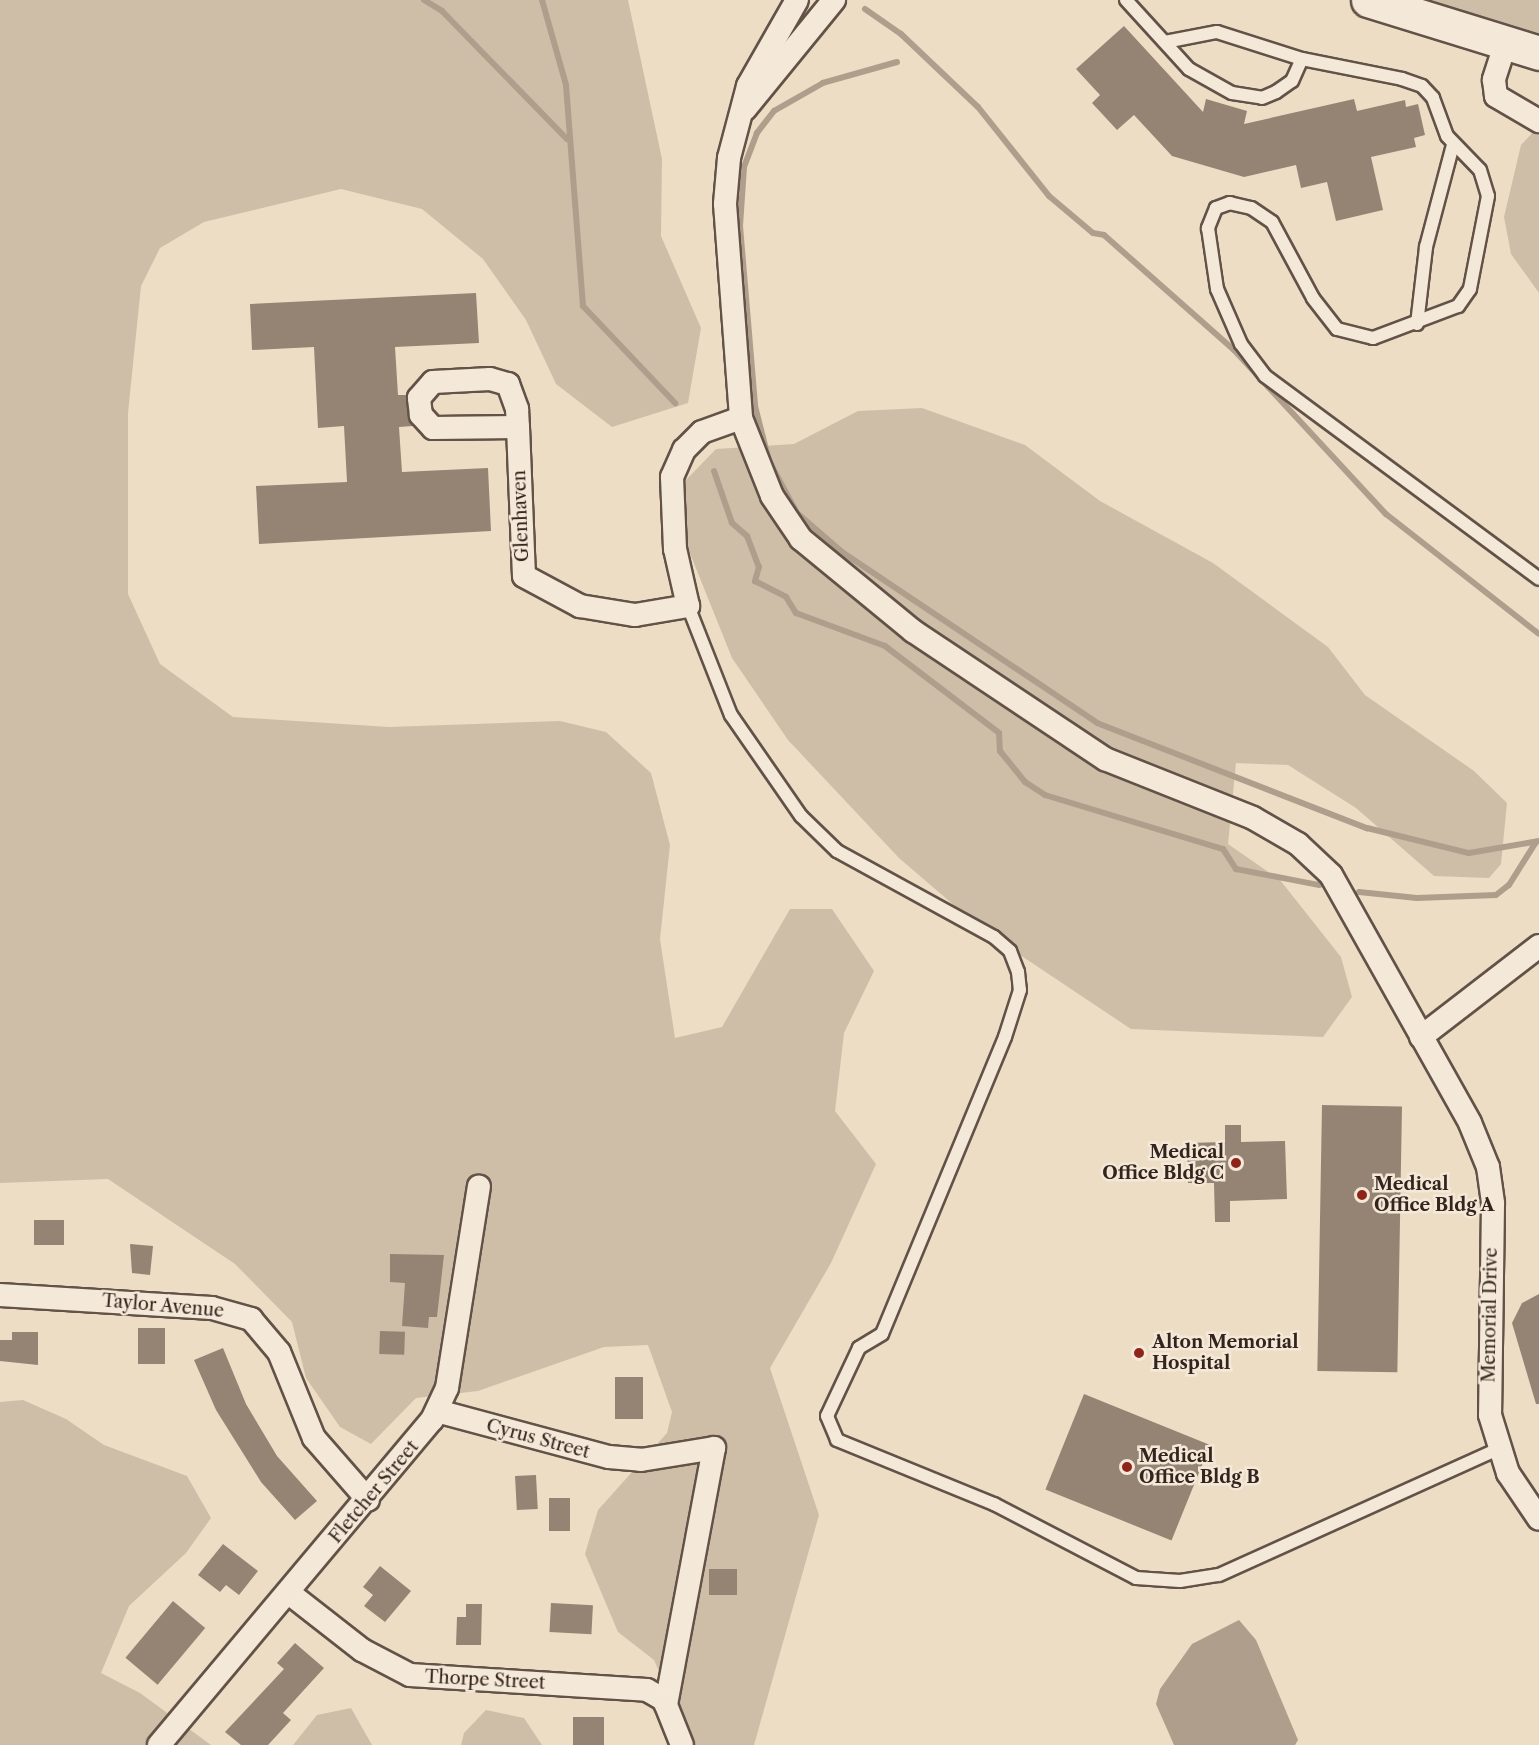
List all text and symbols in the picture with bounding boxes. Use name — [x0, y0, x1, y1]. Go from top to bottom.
street label: Glenhaven — [509, 470, 533, 562]
place label: Medical Office Bldg C — [1102, 1142, 1224, 1184]
marker: Medical Office Bldg C — [1229, 1156, 1243, 1170]
place label: Medical Office Bldg A — [1374, 1174, 1495, 1216]
marker: Medical Office Bldg A — [1355, 1188, 1369, 1202]
street label: Memorial Drive — [1478, 1247, 1502, 1383]
street label: Taylor Avenue — [101, 1290, 225, 1322]
place label: Alton Memorial Hospital — [1152, 1332, 1299, 1374]
marker: Alton Memorial Hospital — [1130, 1344, 1148, 1362]
street label: Cyrus Street — [484, 1415, 592, 1463]
street label: Fletcher Street — [325, 1436, 423, 1548]
place label: Medical Office Bldg B — [1139, 1446, 1260, 1488]
marker: Medical Office Bldg B — [1120, 1460, 1134, 1474]
street label: Thorpe Street — [424, 1666, 546, 1694]

